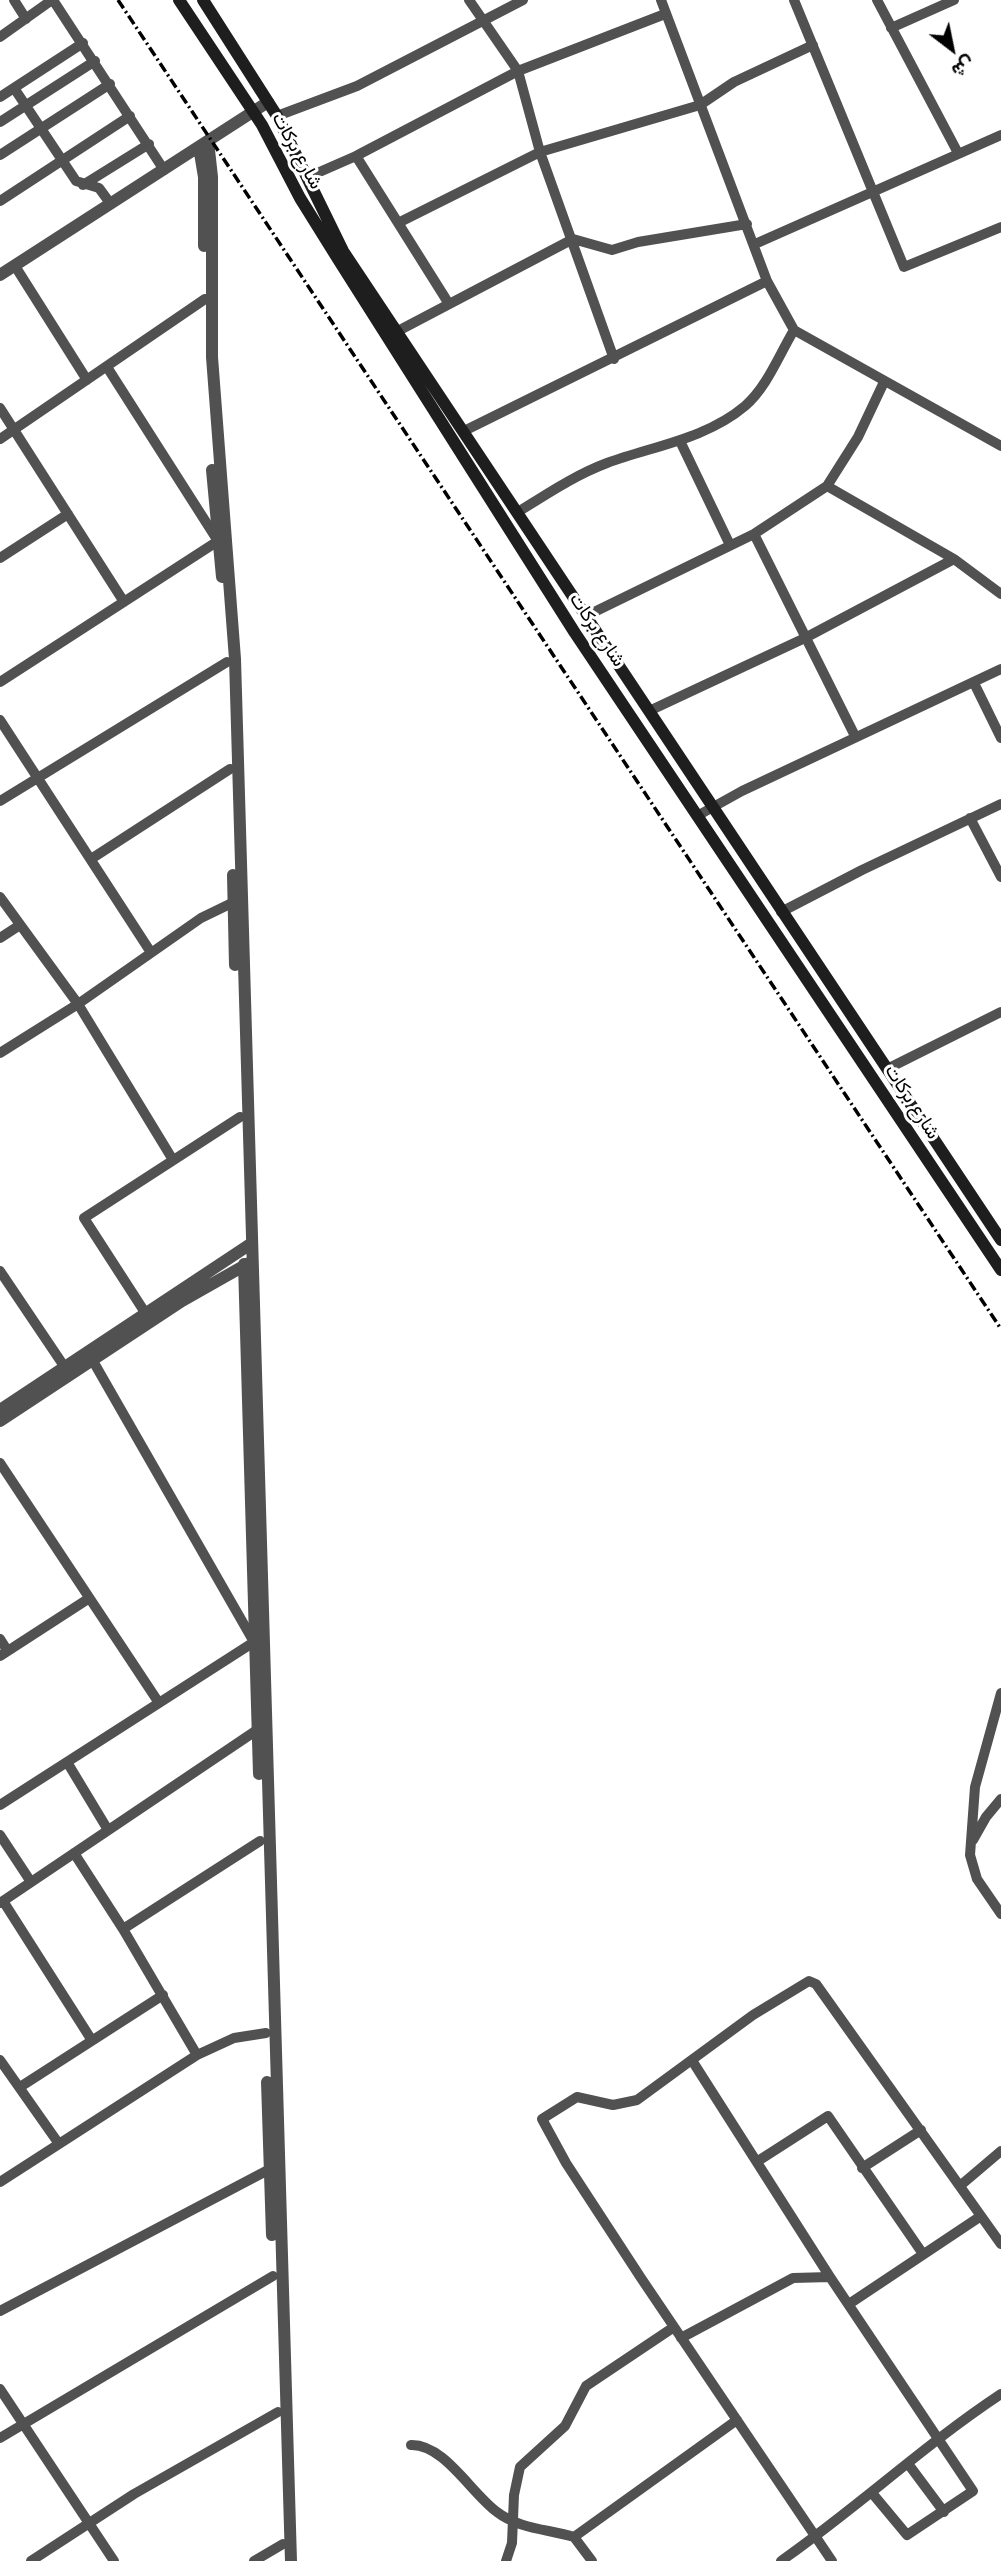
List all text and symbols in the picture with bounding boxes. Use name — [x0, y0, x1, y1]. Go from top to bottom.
north arrow — [917, 14, 987, 84]
text: ش — [948, 51, 979, 83]
street label: شارع بركات — [267, 109, 327, 193]
street label: شارع بركات — [564, 589, 630, 671]
street label: شارع بركات — [880, 1061, 944, 1143]

